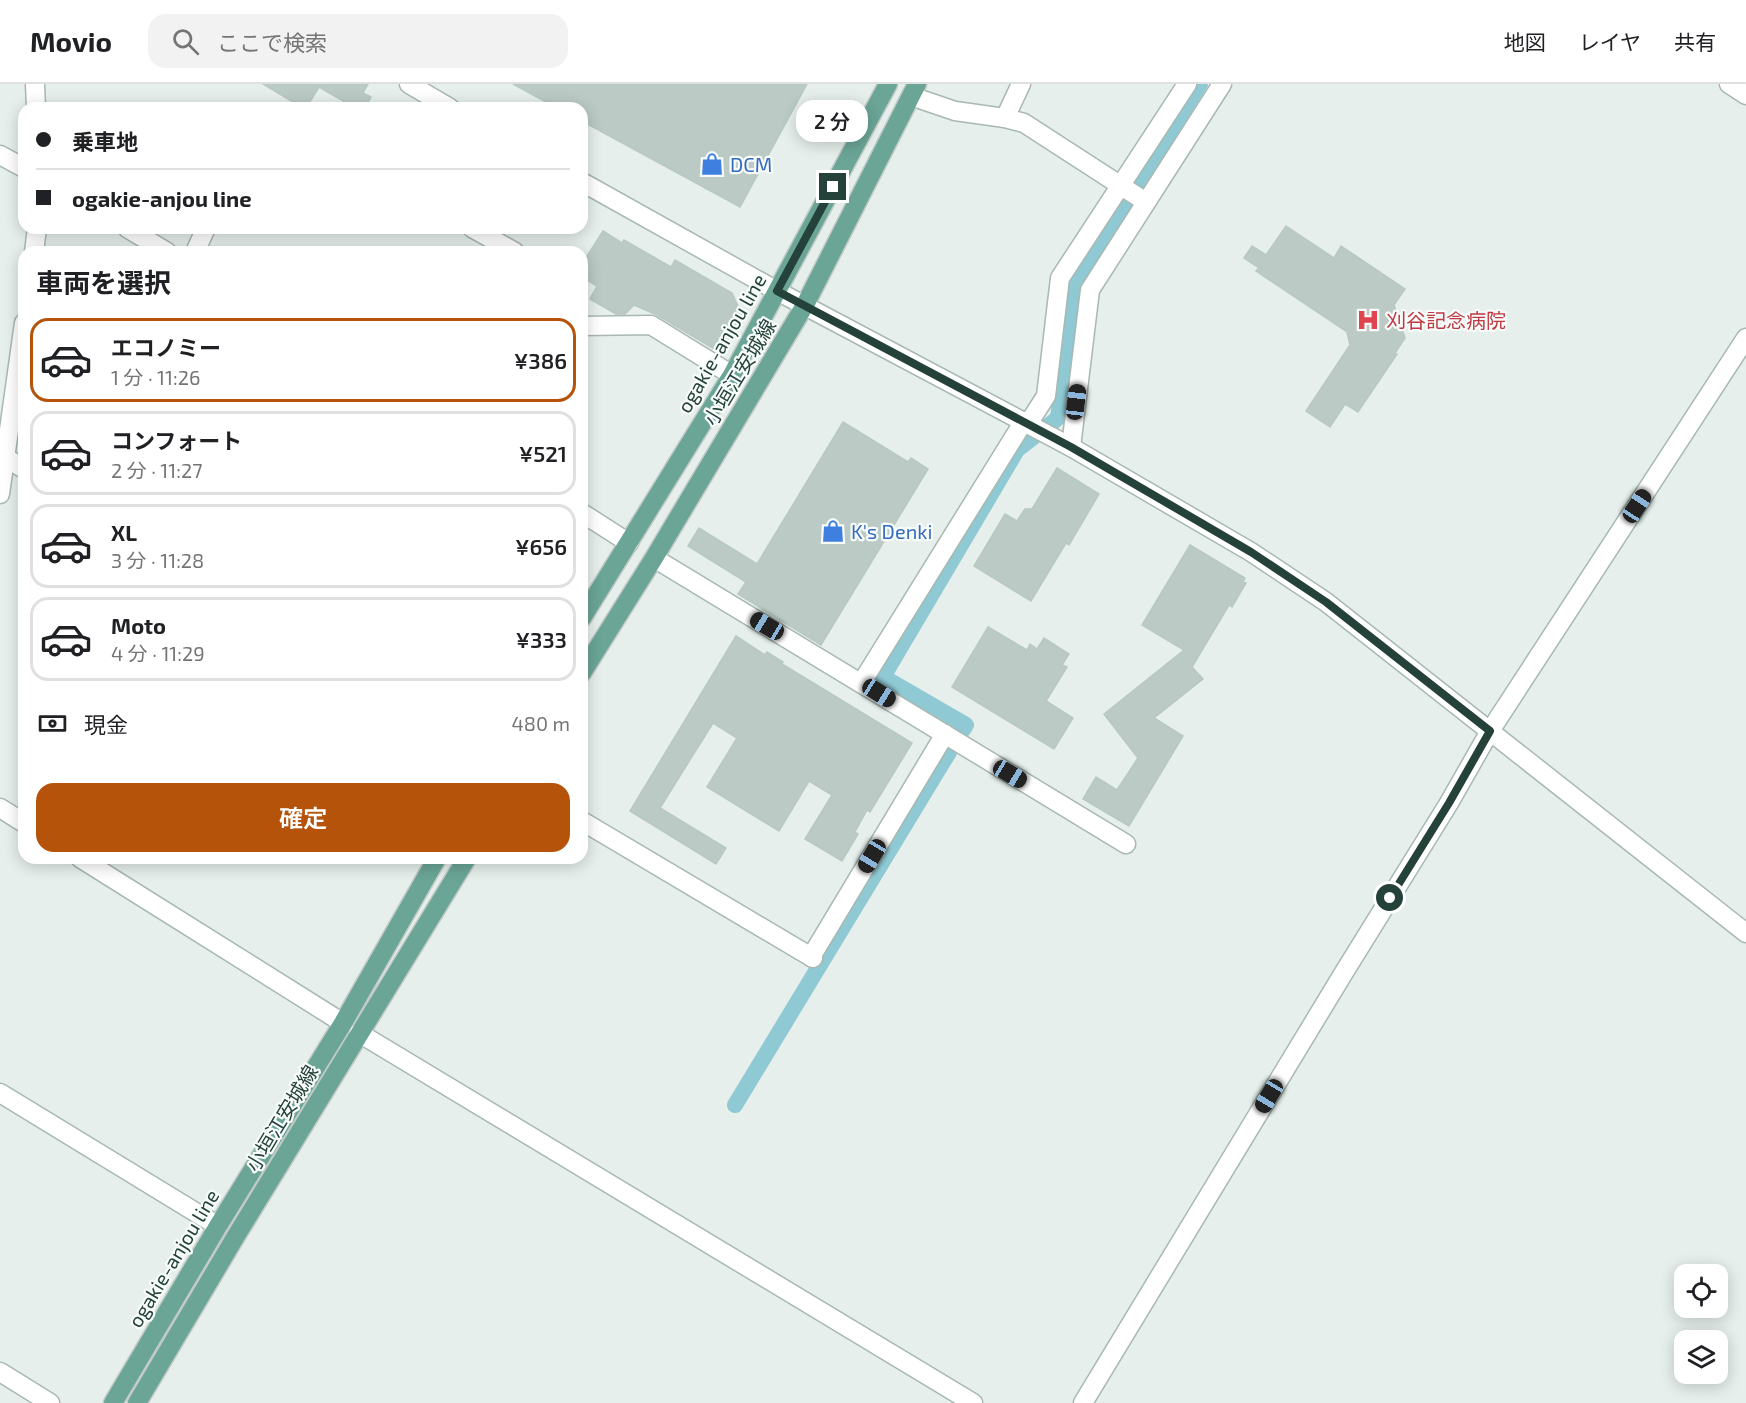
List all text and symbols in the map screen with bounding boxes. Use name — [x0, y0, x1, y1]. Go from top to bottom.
search box — [148, 14, 568, 68]
text: Movio — [30, 24, 112, 58]
icon: search — [169, 25, 202, 58]
text: ここで検索 — [217, 29, 327, 55]
text: 地図 — [1504, 29, 1546, 54]
text: レイヤ — [1579, 29, 1641, 54]
text: 共有 — [1674, 29, 1716, 54]
callout: 2 分 — [797, 100, 869, 142]
text: 2 分 — [814, 109, 850, 133]
text: 乗車地 — [72, 128, 138, 154]
shop icon: DCM — [699, 151, 725, 177]
place label: DCM — [730, 152, 772, 176]
route end — [819, 173, 846, 200]
text: ogakie-anjou line — [72, 185, 252, 211]
text: 車両を選択 — [36, 266, 171, 298]
street label: ogakie-anjou line — [672, 269, 770, 417]
hospital icon: 刈谷記念病院 — [1355, 307, 1381, 333]
place label: 刈谷記念病院 — [1386, 308, 1506, 332]
street label: 小垣江安城線 — [698, 314, 780, 430]
icon: car — [39, 333, 93, 387]
text: エコノミー — [111, 334, 221, 360]
text: ¥386 — [514, 347, 567, 373]
text: 1 分 · 11:26 — [111, 365, 200, 389]
car — [1065, 383, 1087, 421]
icon: car — [39, 426, 93, 480]
text: コンフォート — [111, 427, 242, 453]
text: ¥521 — [519, 440, 567, 466]
text: 2 分 · 11:27 — [111, 458, 202, 482]
car — [1620, 486, 1654, 526]
shop icon: K's Denki — [820, 518, 846, 544]
icon: car — [39, 519, 93, 573]
text: XL — [111, 519, 137, 545]
place label: K's Denki — [851, 519, 932, 543]
text: ¥656 — [515, 533, 567, 559]
text: 3 分 · 11:28 — [111, 548, 204, 572]
car — [747, 609, 787, 643]
icon: car — [39, 612, 93, 666]
text: Moto — [111, 612, 166, 638]
text: ¥333 — [516, 626, 567, 652]
text: 4 分 · 11:29 — [111, 641, 205, 665]
car — [859, 676, 899, 710]
icon: cash — [36, 707, 69, 740]
text: 現金 — [84, 711, 128, 737]
text: 480 m — [512, 711, 570, 735]
car — [990, 757, 1030, 791]
button: 確定 — [36, 783, 570, 852]
car — [855, 836, 889, 876]
route start — [1376, 884, 1403, 911]
street label: 小垣江安城線 — [240, 1060, 322, 1176]
car — [1252, 1076, 1286, 1116]
street label: ogakie-anjou line — [122, 1185, 224, 1331]
map controls — [1674, 1264, 1728, 1384]
button: locate — [1674, 1264, 1728, 1318]
button: layers — [1674, 1330, 1728, 1384]

